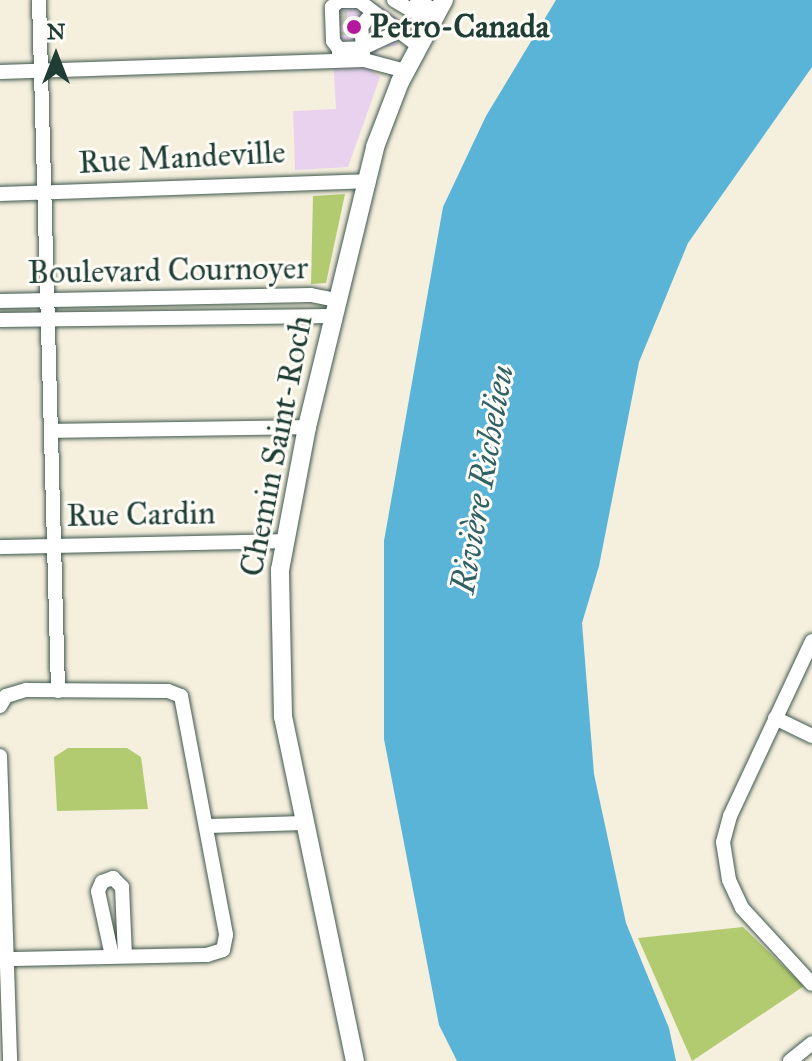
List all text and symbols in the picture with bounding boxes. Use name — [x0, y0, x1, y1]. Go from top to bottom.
place label: Petro-Canada — [370, 8, 549, 46]
north arrow — [16, 16, 96, 96]
text: N — [47, 18, 65, 45]
marker: Petro-Canada — [345, 18, 363, 36]
street label: Rue Mandeville — [77, 133, 287, 183]
street label: Boulevard Cournoyer — [27, 249, 309, 293]
street label: Chemin Saint-Roch — [233, 312, 321, 580]
water label: Rivière Richelieu — [442, 362, 522, 596]
street label: Rue Cardin — [66, 495, 216, 535]

